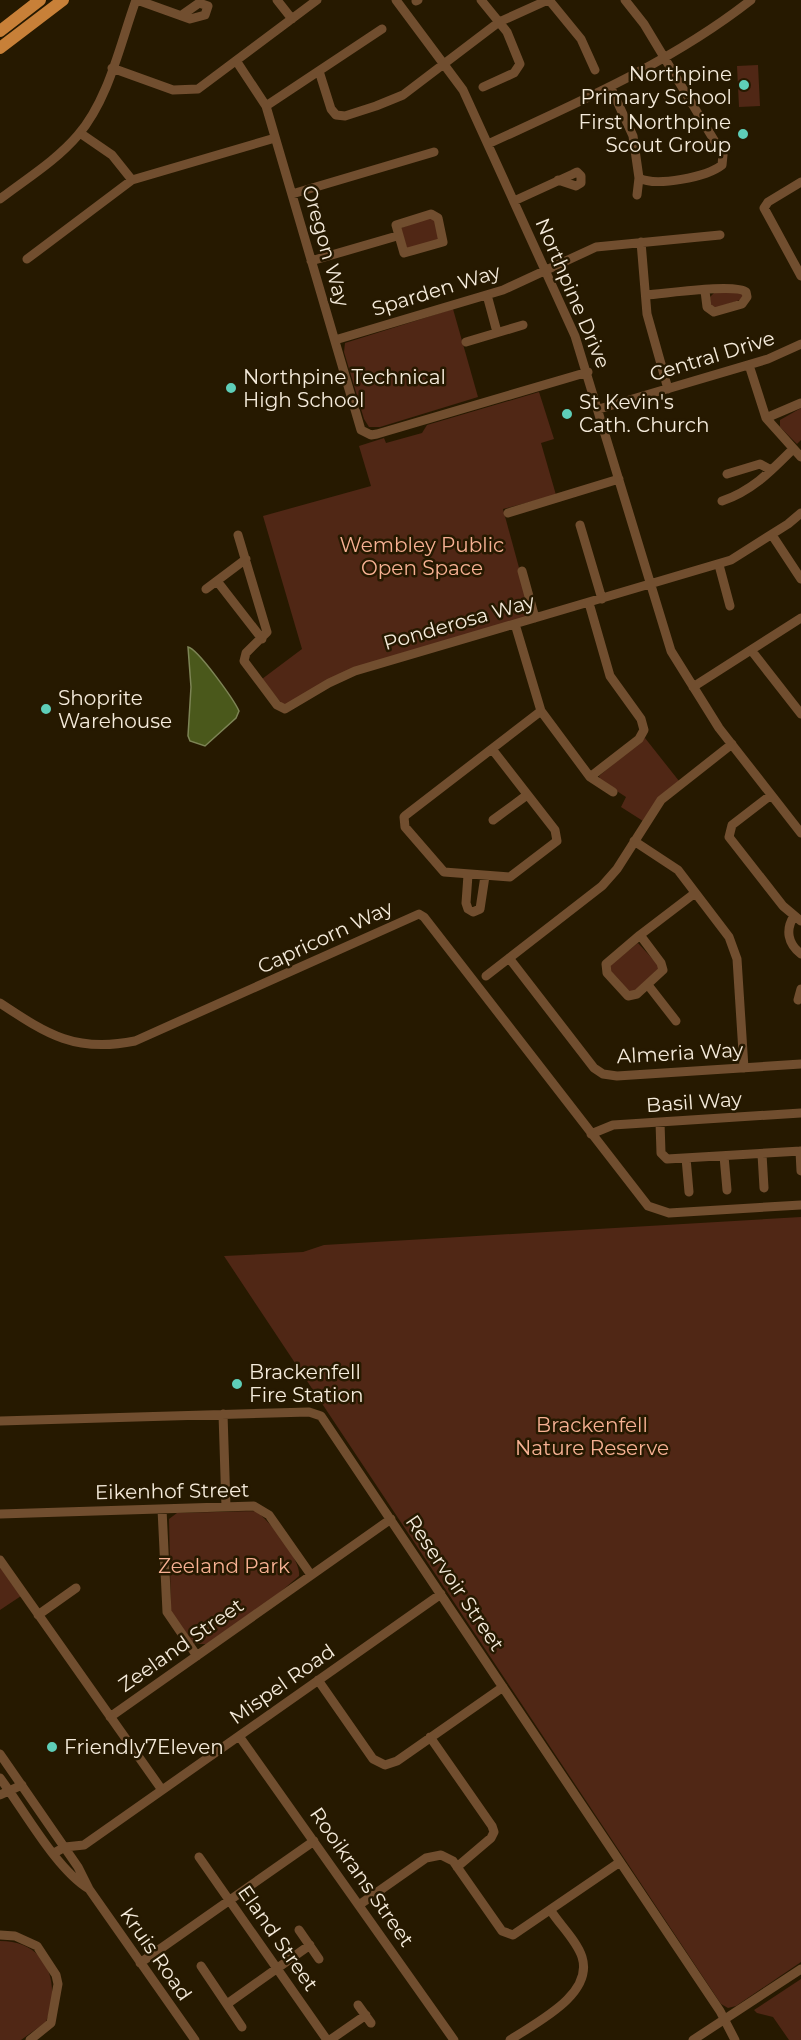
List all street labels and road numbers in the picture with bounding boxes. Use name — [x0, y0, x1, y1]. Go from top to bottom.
street label: Oregon Way — [297, 183, 355, 310]
street label: Northpine Drive — [531, 214, 615, 372]
street label: Sparden Way — [369, 259, 503, 321]
street label: Central Drive — [647, 326, 777, 386]
street label: Ponderosa Way — [381, 589, 538, 655]
street label: Capricorn Way — [254, 895, 396, 979]
street label: Almeria Way — [616, 1038, 744, 1068]
street label: Basil Way — [645, 1087, 743, 1117]
street label: Eikenhof Street — [95, 1478, 249, 1504]
street label: Reservoir Street — [401, 1510, 509, 1656]
street label: Zeeland Street — [114, 1593, 248, 1697]
street label: Mispel Road — [225, 1639, 339, 1729]
street label: Rooikrans Street — [305, 1803, 419, 1951]
street label: Eland Street — [233, 1881, 323, 1995]
street label: Kruis Road — [115, 1903, 197, 2005]

